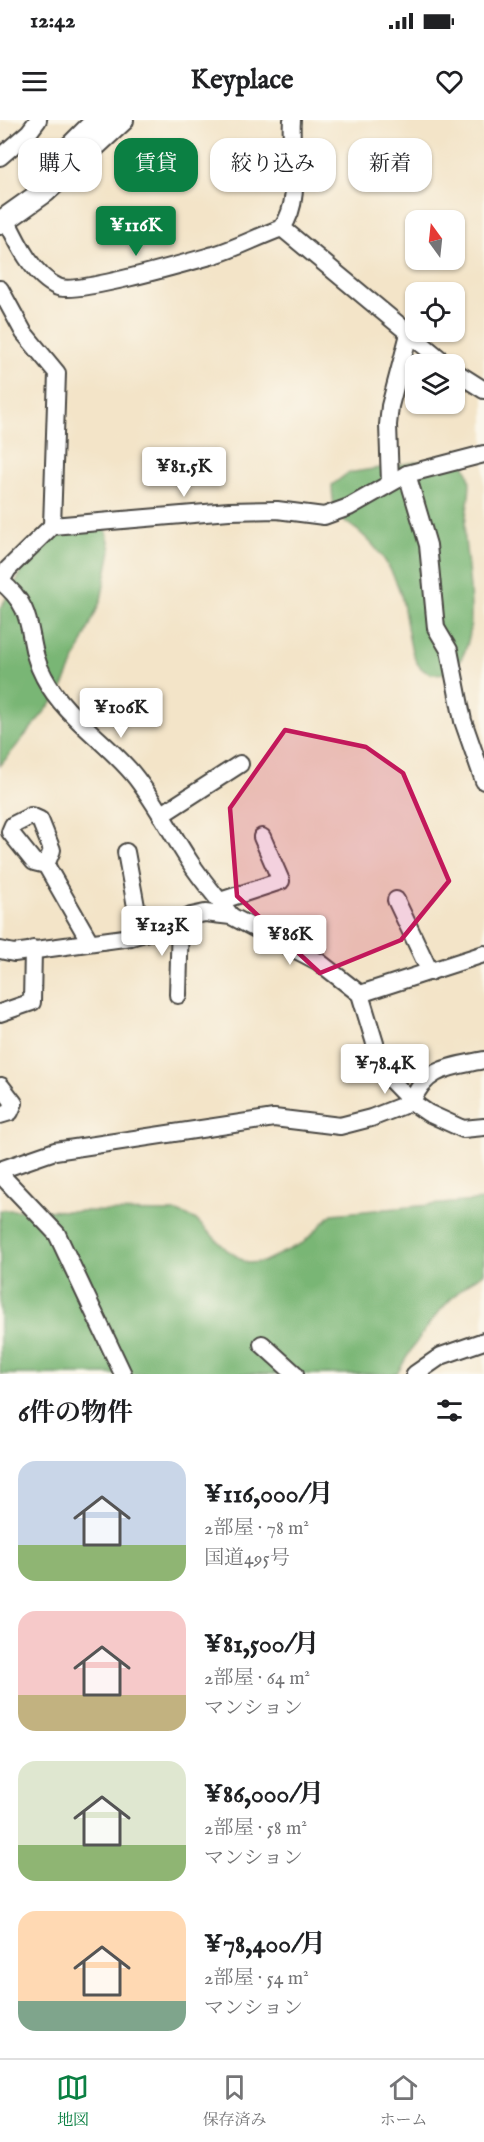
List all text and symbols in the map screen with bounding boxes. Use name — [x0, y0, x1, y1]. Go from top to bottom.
text: 12:42 — [30, 7, 75, 35]
text: Keyplace — [191, 64, 293, 98]
icon: menu — [18, 65, 51, 98]
icon: heart — [433, 65, 466, 98]
chip: 購入 — [18, 138, 102, 192]
chip: 賃貸 — [114, 138, 198, 192]
chip: 絞り込み — [210, 138, 336, 192]
chip: 新着 — [348, 138, 432, 192]
pin: ¥116K — [94, 206, 178, 257]
north arrow — [405, 210, 465, 270]
map controls — [405, 210, 465, 414]
text: ¥116K — [110, 213, 162, 238]
button: locate — [405, 282, 465, 342]
button: layers — [405, 354, 465, 414]
pin: ¥81.5K — [135, 447, 233, 498]
text: ¥81.5K — [156, 454, 212, 479]
pin: ¥106K — [79, 688, 163, 739]
text: ¥106K — [94, 695, 148, 720]
pin: ¥123K — [120, 906, 204, 957]
text: ¥123K — [135, 913, 189, 938]
pin: ¥86K — [254, 915, 326, 966]
text: ¥86K — [267, 922, 313, 947]
pin: ¥78.4K — [336, 1044, 434, 1095]
text: ¥78.4K — [355, 1051, 415, 1076]
icon: filters — [433, 1394, 466, 1427]
text: 6件の物件 — [18, 1397, 133, 1430]
text: ¥116,000/月 — [204, 1478, 333, 1511]
icon: home — [66, 1485, 138, 1557]
text: 2部屋 · 78 m² — [204, 1516, 309, 1541]
text: 国道495号 — [204, 1546, 290, 1571]
text: ¥81,500/月 — [204, 1628, 319, 1661]
icon: home — [66, 1635, 138, 1707]
text: 2部屋 · 64 m² — [204, 1666, 310, 1691]
text: マンション — [204, 1696, 303, 1721]
text: ¥86,000/月 — [204, 1778, 324, 1811]
icon: home — [66, 1785, 138, 1857]
text: 2部屋 · 58 m² — [204, 1816, 307, 1841]
text: マンション — [204, 1846, 303, 1871]
text: ¥78,400/月 — [204, 1928, 326, 1961]
icon: home — [66, 1935, 138, 2007]
text: 2部屋 · 54 m² — [204, 1966, 309, 1991]
text: マンション — [204, 1996, 303, 2021]
tab: 地図 — [56, 2071, 89, 2131]
tab: 保存済み — [202, 2071, 266, 2131]
tab: ホーム — [379, 2071, 427, 2131]

